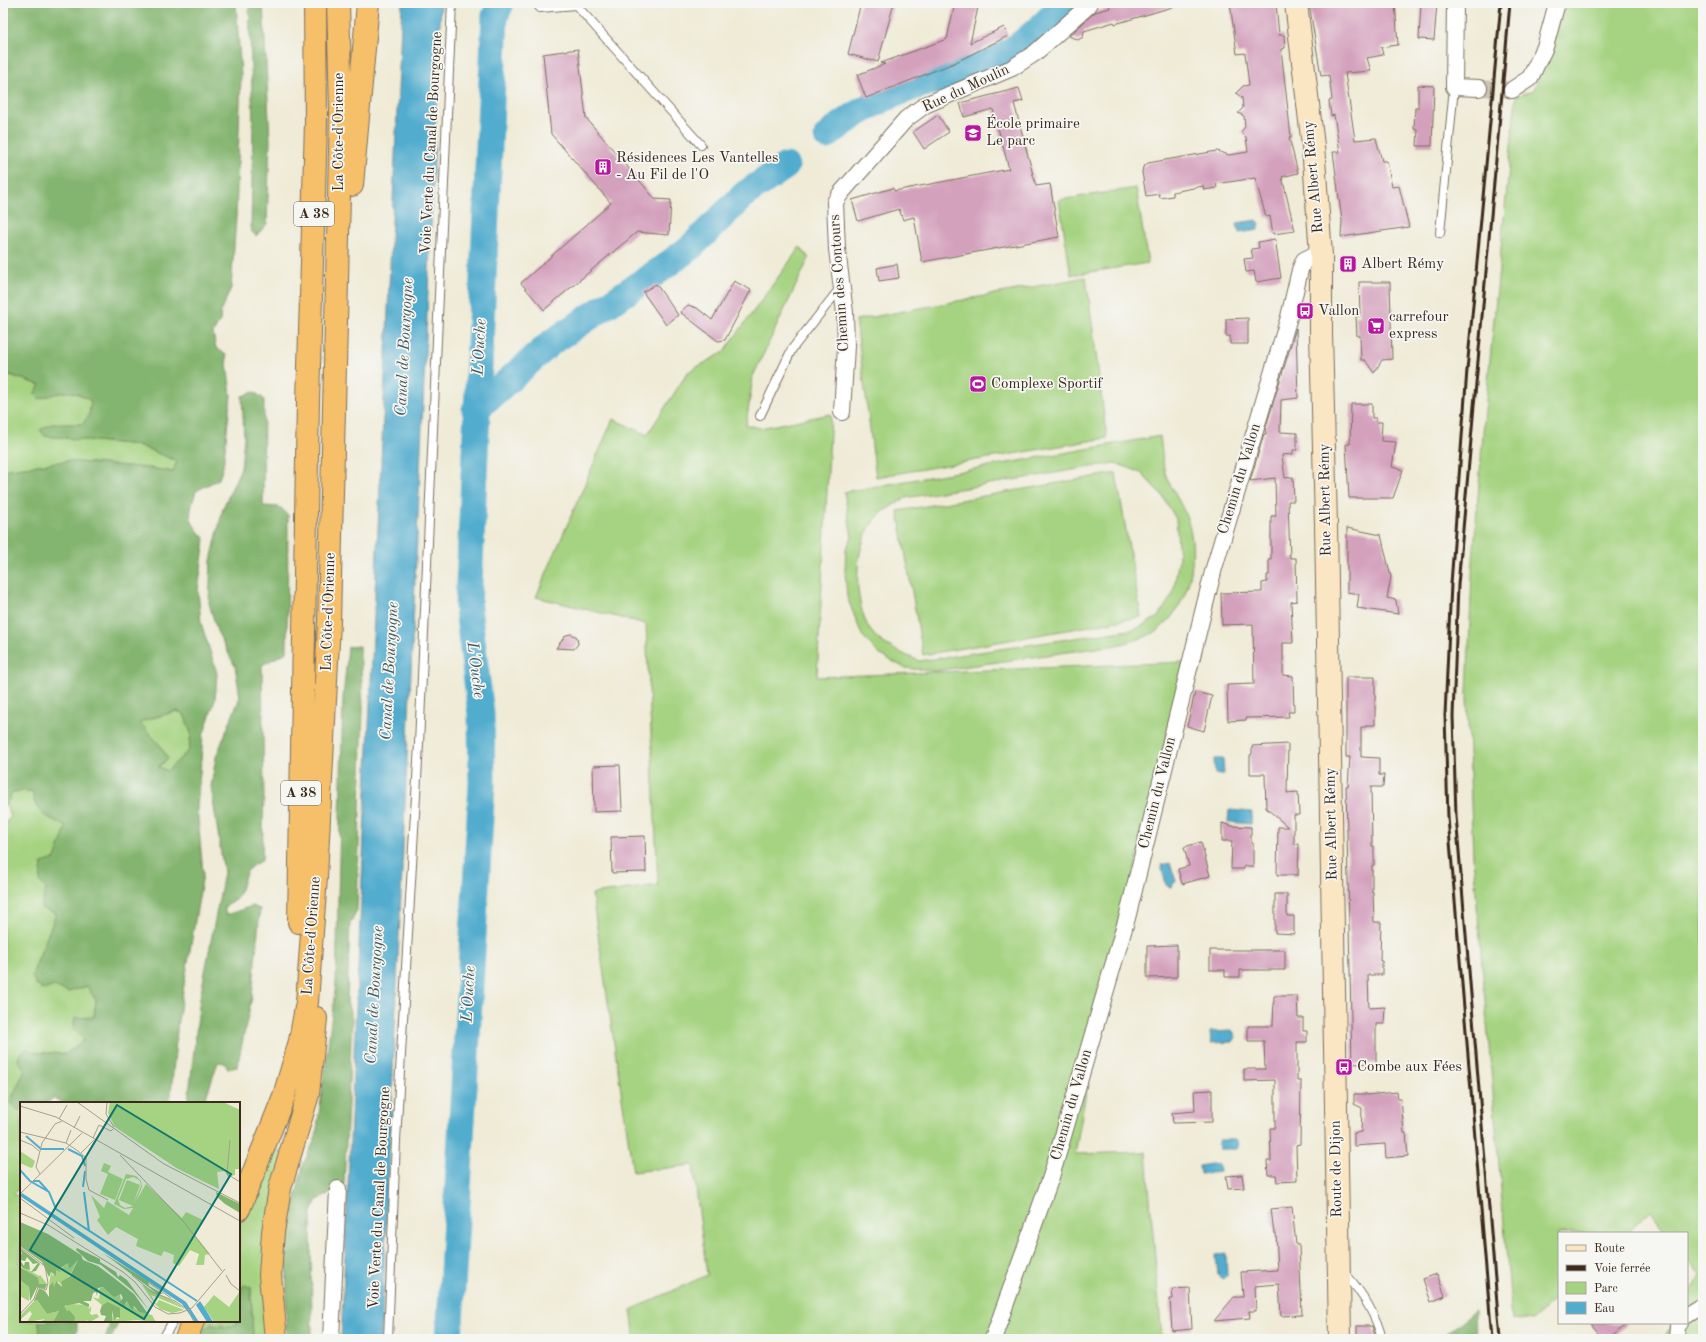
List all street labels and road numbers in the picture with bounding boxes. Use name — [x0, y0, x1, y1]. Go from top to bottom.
street label: Voie Verte du Canal de Bourgogne — [419, 31, 445, 255]
street label: Rue du Moulin — [920, 62, 1012, 116]
street label: La Côte-d'Orienne — [332, 72, 347, 191]
street label: Rue Albert Rémy — [1302, 120, 1326, 234]
road number: A 38 — [294, 202, 334, 226]
street label: Chemin des Contours — [828, 214, 852, 352]
street label: Chemin du Vallon — [1216, 422, 1264, 536]
street label: Rue Albert Rémy — [1318, 443, 1334, 557]
street label: La Côte-d'Orienne — [319, 552, 339, 672]
street label: Chemin du Vallon — [1137, 735, 1179, 851]
street label: Rue Albert Rémy — [1324, 767, 1340, 881]
road number: A 38 — [281, 781, 321, 805]
street label: La Côte-d'Orienne — [300, 876, 324, 996]
street label: Chemin du Vallon — [1049, 1048, 1095, 1162]
street label: Voie Verte du Canal de Bourgogne — [367, 1086, 393, 1310]
street label: Route de Dijon — [1329, 1120, 1345, 1218]

